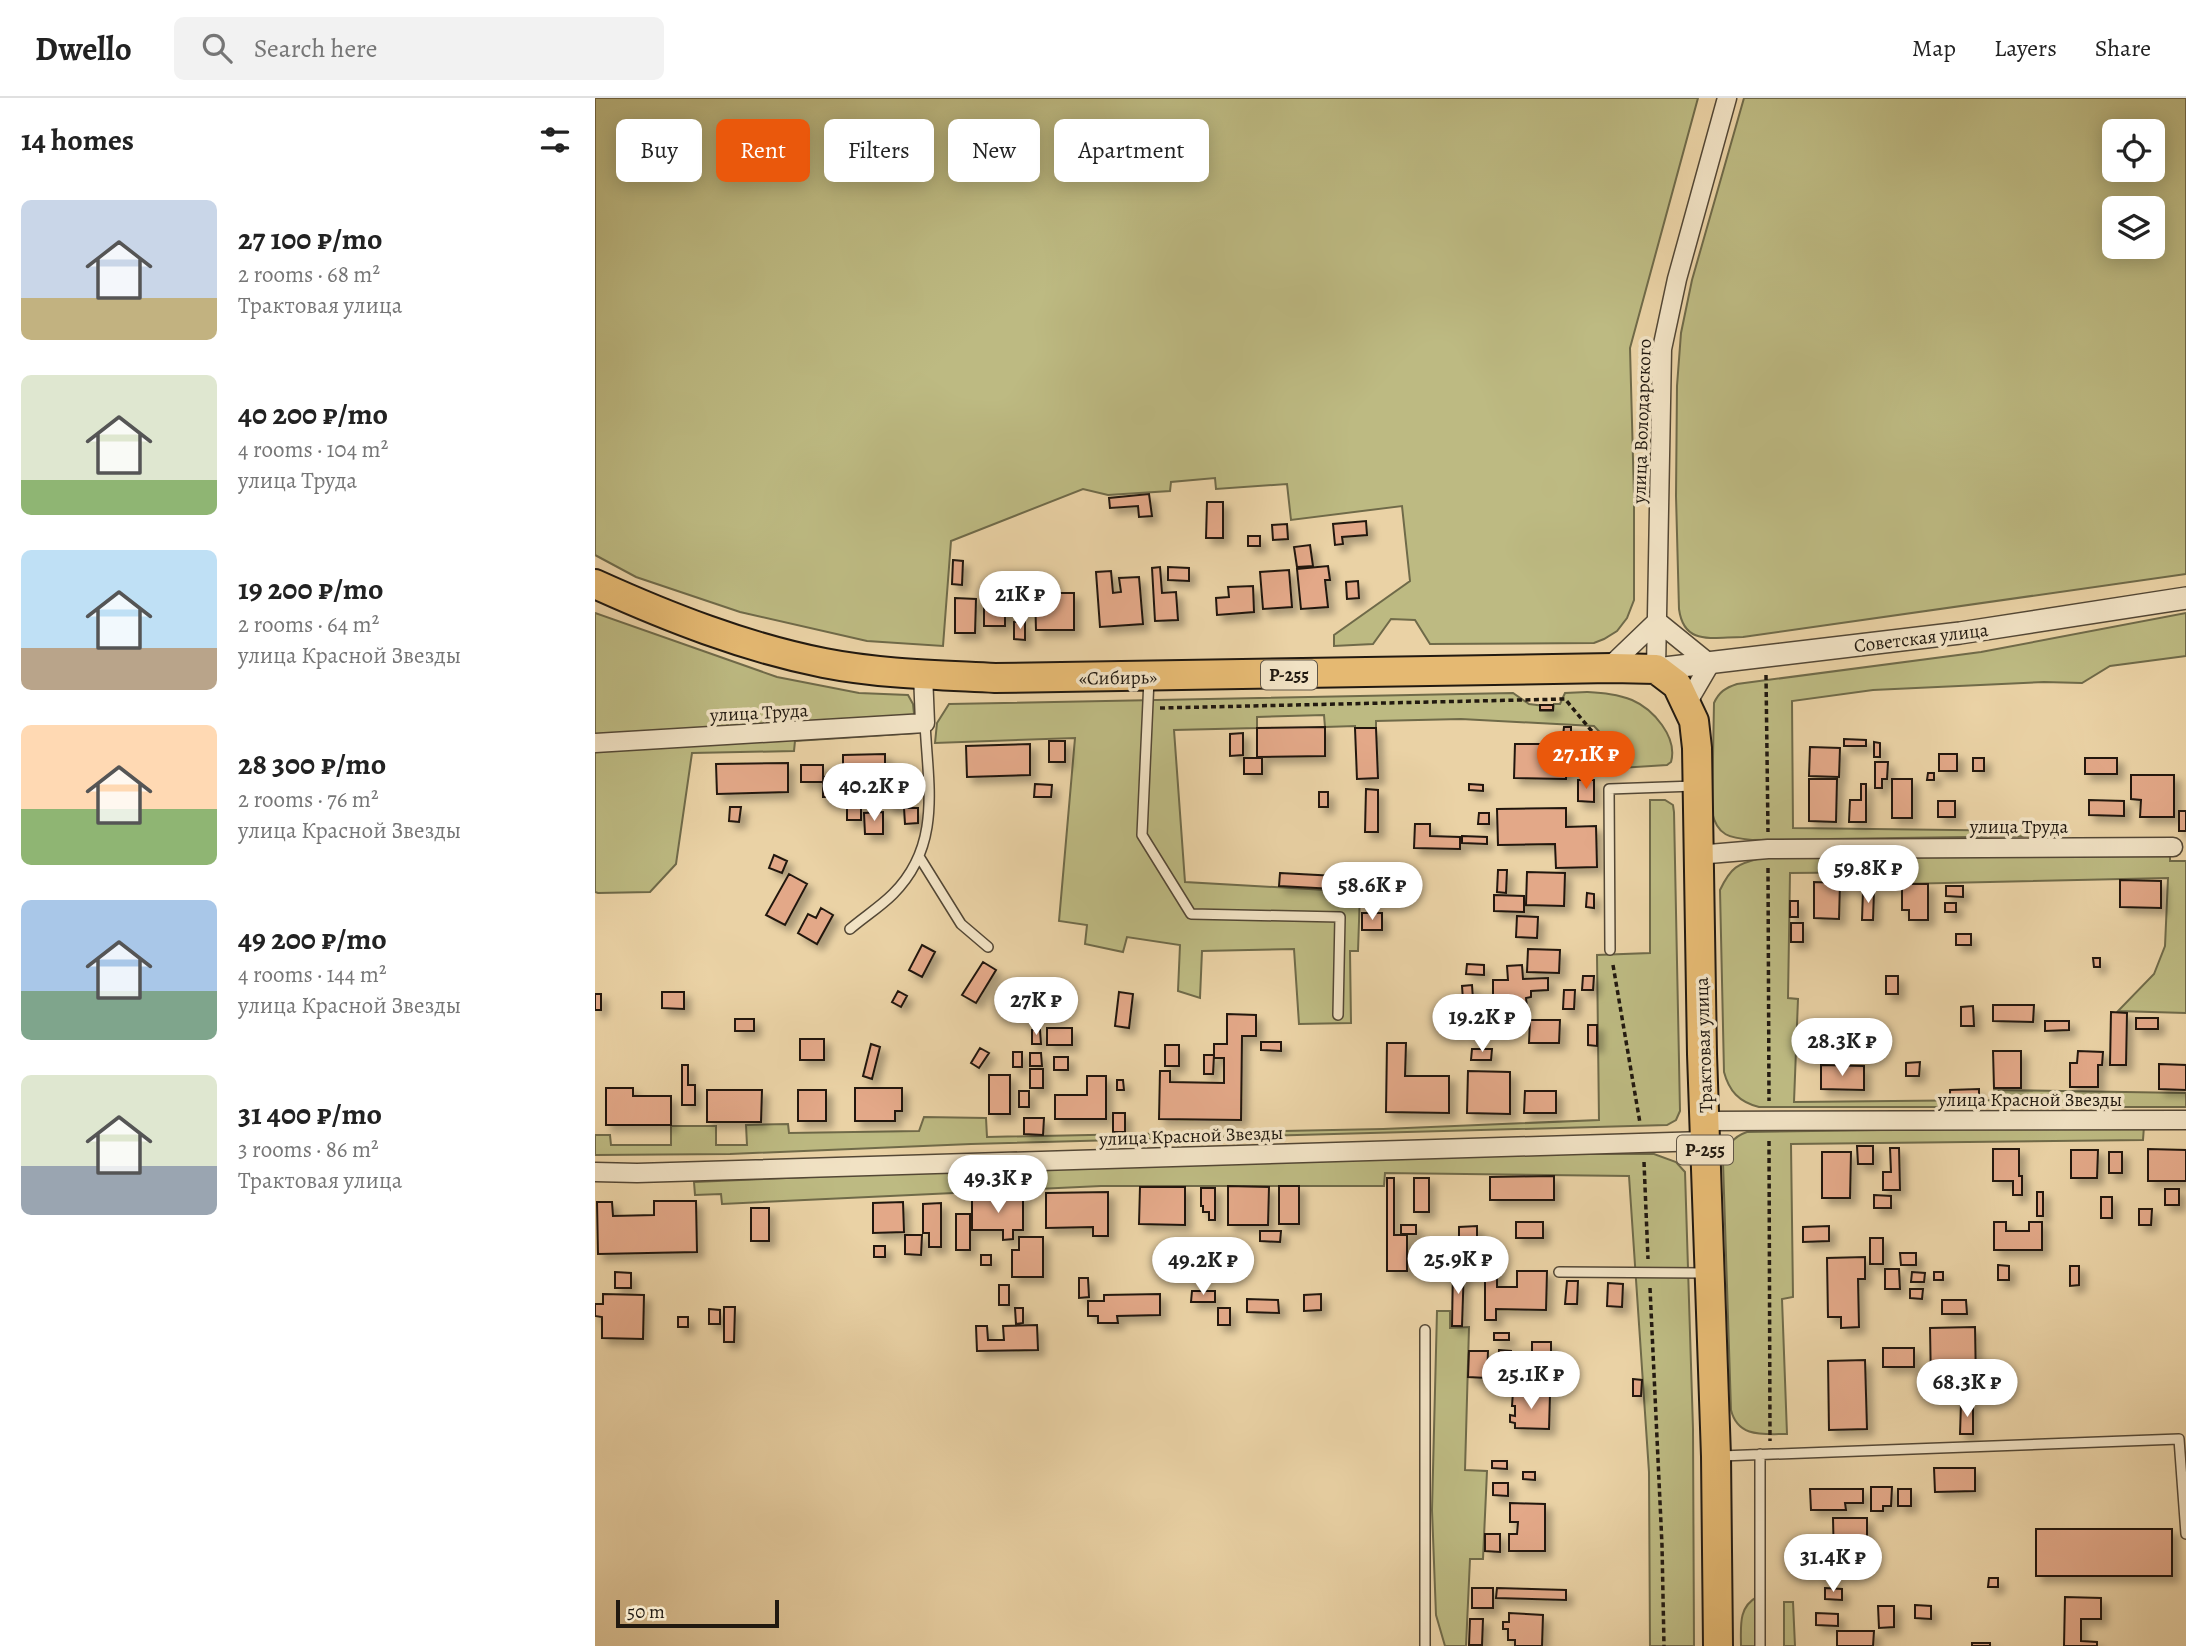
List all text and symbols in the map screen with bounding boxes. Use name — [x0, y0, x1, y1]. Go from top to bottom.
search box — [174, 17, 664, 80]
text: Dwello — [35, 26, 132, 71]
icon: search — [198, 29, 236, 67]
text: Search here — [254, 31, 377, 66]
text: Map — [1912, 32, 1956, 64]
text: Layers — [1994, 32, 2057, 64]
text: Share — [2095, 32, 2151, 64]
chip: Buy — [616, 119, 702, 182]
chip: Rent — [716, 119, 810, 182]
chip: Filters — [824, 119, 934, 182]
chip: New — [948, 119, 1040, 182]
chip: Apartment — [1054, 119, 1209, 182]
map controls — [2102, 119, 2165, 259]
button: locate — [2102, 119, 2165, 182]
text: 14 homes — [21, 120, 134, 160]
icon: filters — [536, 121, 574, 159]
button: layers — [2102, 196, 2165, 259]
text: 27 100 ₽/mo — [238, 219, 382, 259]
icon: home — [77, 228, 161, 312]
text: 2 rooms · 68 m² — [238, 259, 380, 290]
text: Трактовая улица — [238, 290, 402, 321]
street label: улица Володарского — [1626, 338, 1658, 505]
text: 40 200 ₽/mo — [238, 394, 388, 434]
icon: home — [77, 403, 161, 487]
text: 4 rooms · 104 m² — [238, 434, 388, 465]
text: улица Труда — [238, 465, 357, 496]
text: 19 200 ₽/mo — [238, 569, 383, 609]
pin: 21K ₽ — [971, 572, 1069, 631]
icon: home — [77, 578, 161, 662]
text: 21K ₽ — [995, 578, 1045, 609]
text: 2 rooms · 64 m² — [238, 609, 379, 640]
street label: Советская улица — [1852, 617, 1990, 659]
text: улица Красной Звезды — [238, 640, 461, 671]
road number: Р-255 — [1261, 660, 1317, 690]
street label: «Сибирь» — [1079, 664, 1157, 692]
street label: улица Труда — [708, 697, 809, 729]
pin: 27.1K ₽ — [1521, 732, 1651, 791]
text: 27.1K ₽ — [1553, 738, 1619, 769]
text: 28 300 ₽/mo — [238, 744, 386, 784]
icon: home — [77, 753, 161, 837]
pin: 40.2K ₽ — [809, 764, 939, 823]
text: 40.2K ₽ — [839, 770, 909, 801]
text: 2 rooms · 76 m² — [238, 784, 379, 815]
street label: улица Труда — [1969, 814, 2068, 840]
text: улица Красной Звезды — [238, 815, 461, 846]
pin: 59.8K ₽ — [1803, 846, 1933, 905]
text: 59.8K ₽ — [1834, 852, 1902, 883]
pin: 58.6K ₽ — [1307, 862, 1437, 922]
text: 58.6K ₽ — [1338, 869, 1406, 900]
text: 49 200 ₽/mo — [238, 919, 387, 959]
icon: home — [77, 928, 161, 1012]
text: 4 rooms · 144 m² — [238, 959, 386, 990]
street label: Трактовая улица — [1689, 976, 1719, 1113]
pin: 27K ₽ — [987, 978, 1085, 1037]
text: 27K ₽ — [1010, 984, 1062, 1015]
text: улица Красной Звезды — [238, 990, 461, 1021]
pin: 19.2K ₽ — [1417, 995, 1547, 1054]
text: 19.2K ₽ — [1448, 1001, 1516, 1032]
pin: 28.3K ₽ — [1777, 1018, 1907, 1078]
text: 28.3K ₽ — [1807, 1025, 1877, 1056]
street label: улица Красной Звезды — [1937, 1087, 2122, 1113]
text: 31 400 ₽/mo — [238, 1094, 382, 1134]
icon: home — [77, 1103, 161, 1187]
street label: улица Красной Звезды — [1098, 1120, 1284, 1152]
text: 3 rooms · 86 m² — [238, 1134, 379, 1165]
road number: Р-255 — [1677, 1135, 1733, 1164]
pin: 49.3K ₽ — [933, 1156, 1063, 1215]
text: 49.3K ₽ — [964, 1162, 1032, 1193]
text: Трактовая улица — [238, 1165, 402, 1196]
pin: 25.9K ₽ — [1393, 1236, 1523, 1296]
pin: 49.2K ₽ — [1138, 1238, 1268, 1297]
text: 25.9K ₽ — [1424, 1243, 1492, 1274]
text: 49.2K ₽ — [1168, 1244, 1238, 1275]
pin: 25.1K ₽ — [1466, 1352, 1596, 1411]
text: 25.1K ₽ — [1498, 1358, 1564, 1389]
pin: 68.3K ₽ — [1902, 1360, 2032, 1419]
text: 68.3K ₽ — [1933, 1366, 2001, 1397]
pin: 31.4K ₽ — [1768, 1534, 1898, 1594]
text: 31.4K ₽ — [1800, 1541, 1866, 1572]
scale bar — [616, 1597, 779, 1629]
text: 50 m — [627, 1599, 665, 1625]

